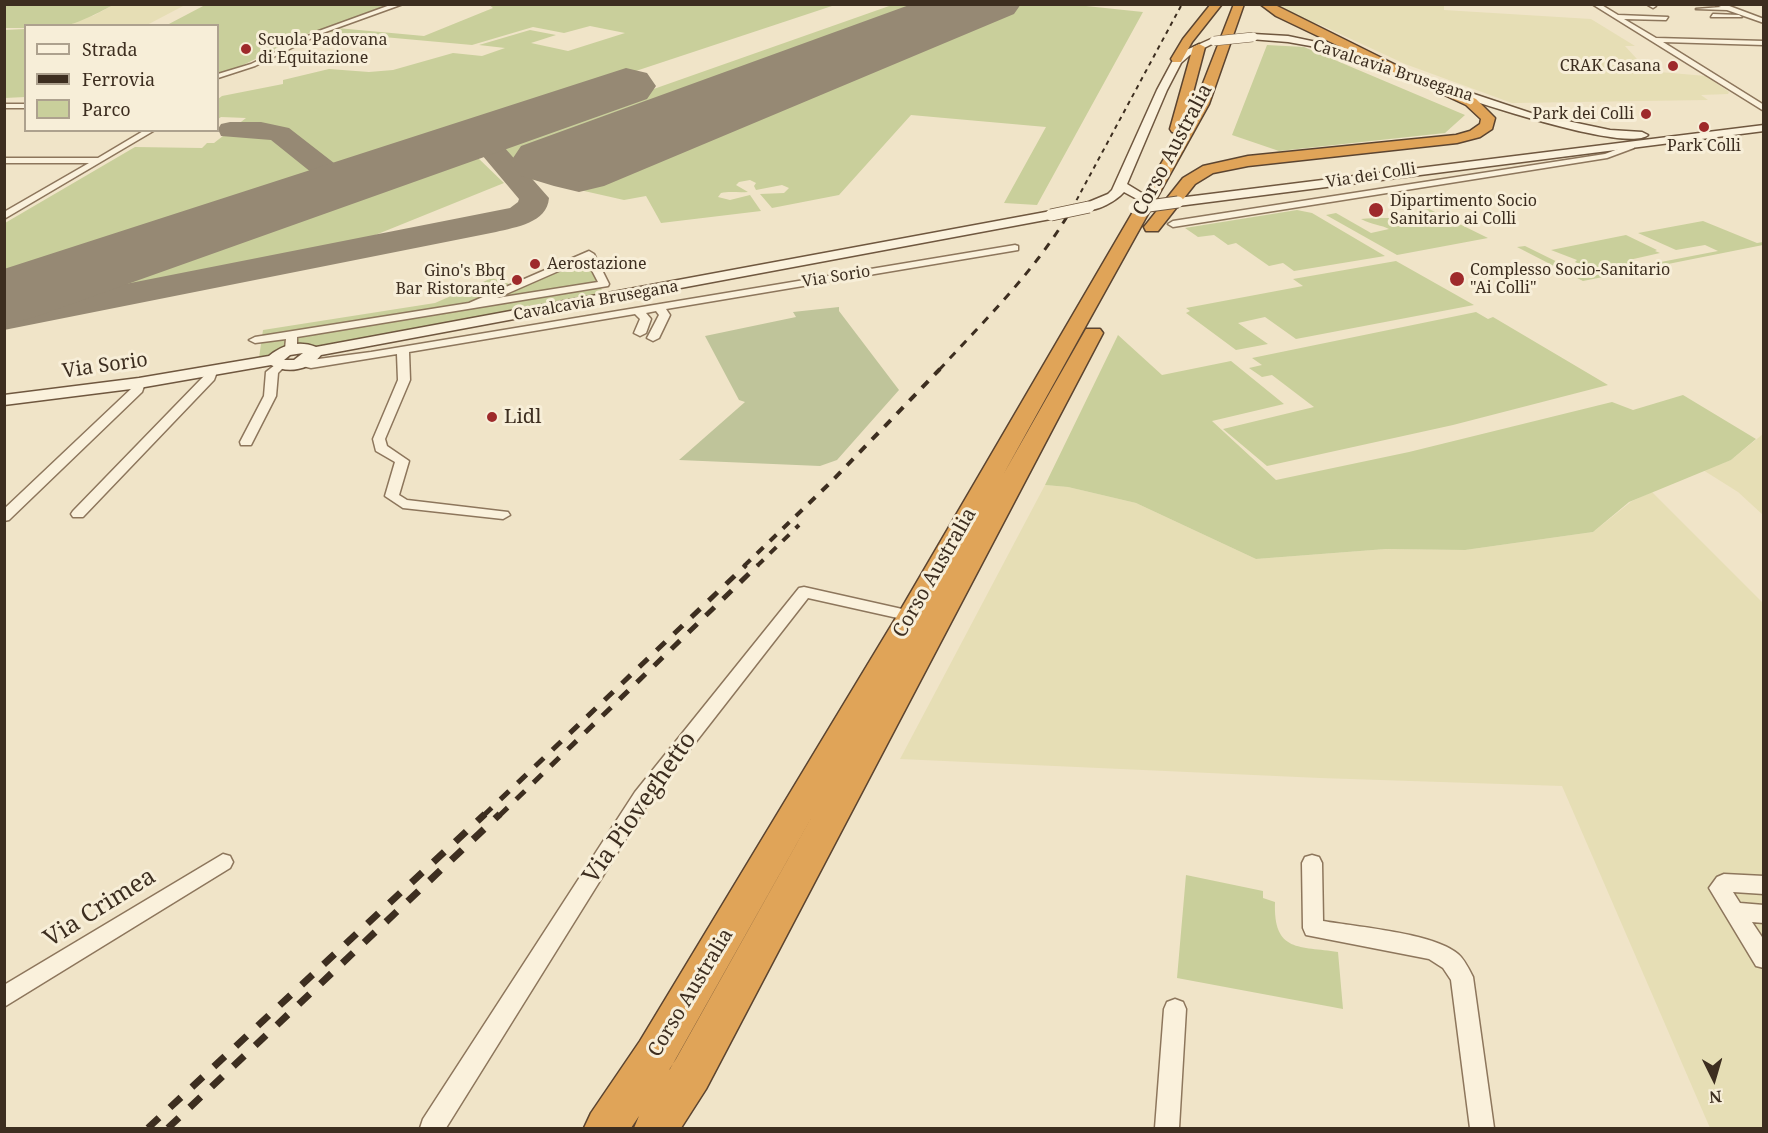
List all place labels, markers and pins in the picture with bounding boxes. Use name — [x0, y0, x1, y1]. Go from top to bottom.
place label: Scuola Padovana di Equitazione — [258, 30, 387, 68]
marker: Scuola Padovana di Equitazione — [239, 42, 253, 56]
place label: CRAK Casana — [1560, 56, 1661, 76]
marker: CRAK Casana — [1666, 59, 1680, 73]
place label: Park dei Colli — [1533, 104, 1634, 124]
marker: Park dei Colli — [1639, 107, 1653, 121]
marker: Park Colli — [1697, 120, 1711, 134]
place label: Park Colli — [1667, 136, 1741, 156]
place label: Dipartimento Socio Sanitario ai Colli — [1390, 191, 1537, 229]
marker: Dipartimento Socio Sanitario ai Colli — [1367, 201, 1385, 219]
place label: Aerostazione — [547, 254, 647, 274]
marker: Aerostazione — [528, 257, 542, 271]
place label: Complesso Socio-Sanitario "Ai Colli" — [1470, 260, 1670, 298]
place label: Gino's Bbq Bar Ristorante — [395, 261, 505, 299]
marker: Complesso Socio-Sanitario "Ai Colli" — [1448, 270, 1466, 288]
marker: Gino's Bbq Bar Ristorante — [510, 273, 524, 287]
place label: Lidl — [504, 405, 541, 429]
marker: Lidl — [485, 410, 499, 424]

